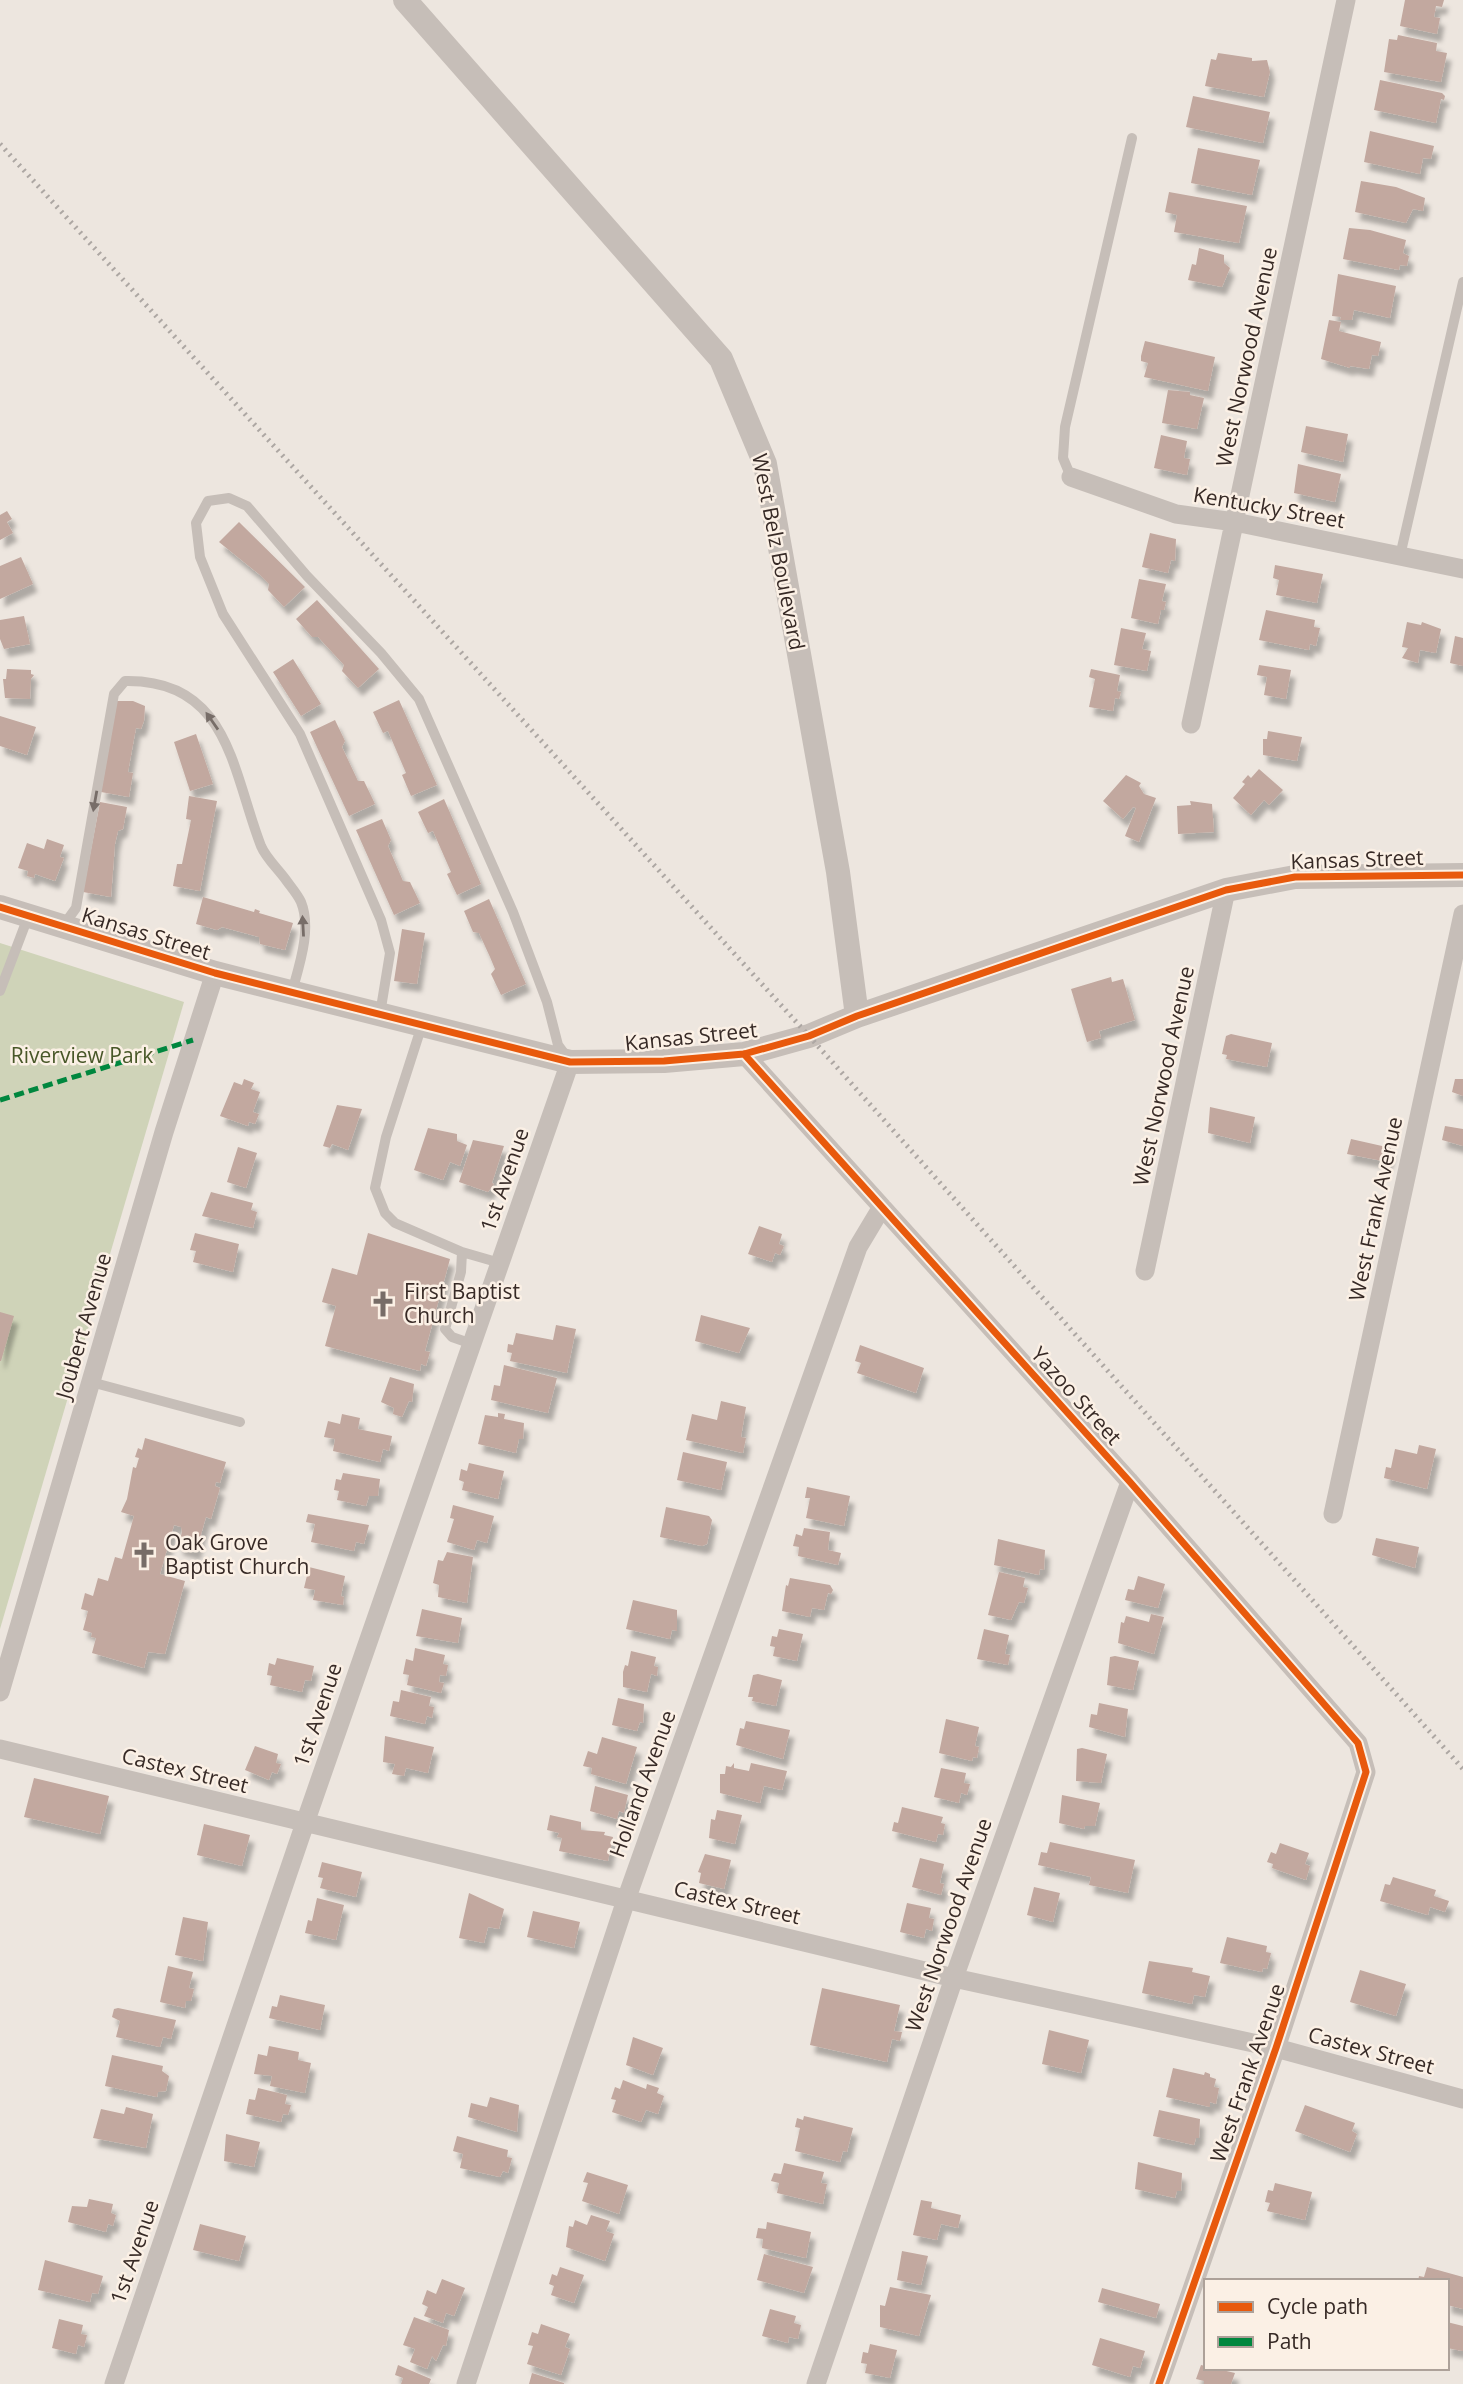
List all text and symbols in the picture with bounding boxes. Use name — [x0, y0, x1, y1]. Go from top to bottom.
street label: West Norwood Avenue — [1209, 244, 1283, 469]
street label: West Belz Boulevard — [746, 451, 812, 653]
street label: Kentucky Street — [1191, 480, 1347, 534]
one-way arrow — [205, 712, 219, 730]
one-way arrow — [89, 790, 100, 812]
street label: Kansas Street — [1290, 843, 1424, 875]
street label: Kansas Street — [79, 900, 214, 966]
one-way arrow — [298, 914, 309, 936]
street label: West Norwood Avenue — [1126, 963, 1200, 1188]
street label: Kansas Street — [623, 1015, 759, 1057]
park label: Riverview Park — [11, 1041, 153, 1069]
street label: West Frank Avenue — [1342, 1114, 1408, 1304]
street label: 1st Avenue — [473, 1124, 535, 1235]
street label: Joubert Avenue — [48, 1250, 117, 1404]
place label: First Baptist Church — [404, 1277, 520, 1329]
church icon: First Baptist Church — [368, 1289, 398, 1319]
street label: Yazoo Street — [1025, 1340, 1128, 1450]
place label: Oak Grove Baptist Church — [165, 1528, 309, 1580]
church icon: Oak Grove Baptist Church — [129, 1540, 159, 1570]
street label: 1st Avenue — [286, 1659, 348, 1770]
street label: Holland Avenue — [602, 1706, 682, 1861]
street label: Castex Street — [119, 1741, 251, 1799]
street label: West Norwood Avenue — [898, 1814, 998, 2035]
street label: Castex Street — [671, 1874, 803, 1930]
street label: West Frank Avenue — [1203, 1979, 1291, 2166]
street label: Castex Street — [1305, 2020, 1437, 2080]
street label: 1st Avenue — [103, 2196, 165, 2307]
legend — [1204, 2279, 1449, 2370]
text: Cycle path — [1267, 2292, 1368, 2320]
text: Path — [1267, 2327, 1312, 2355]

